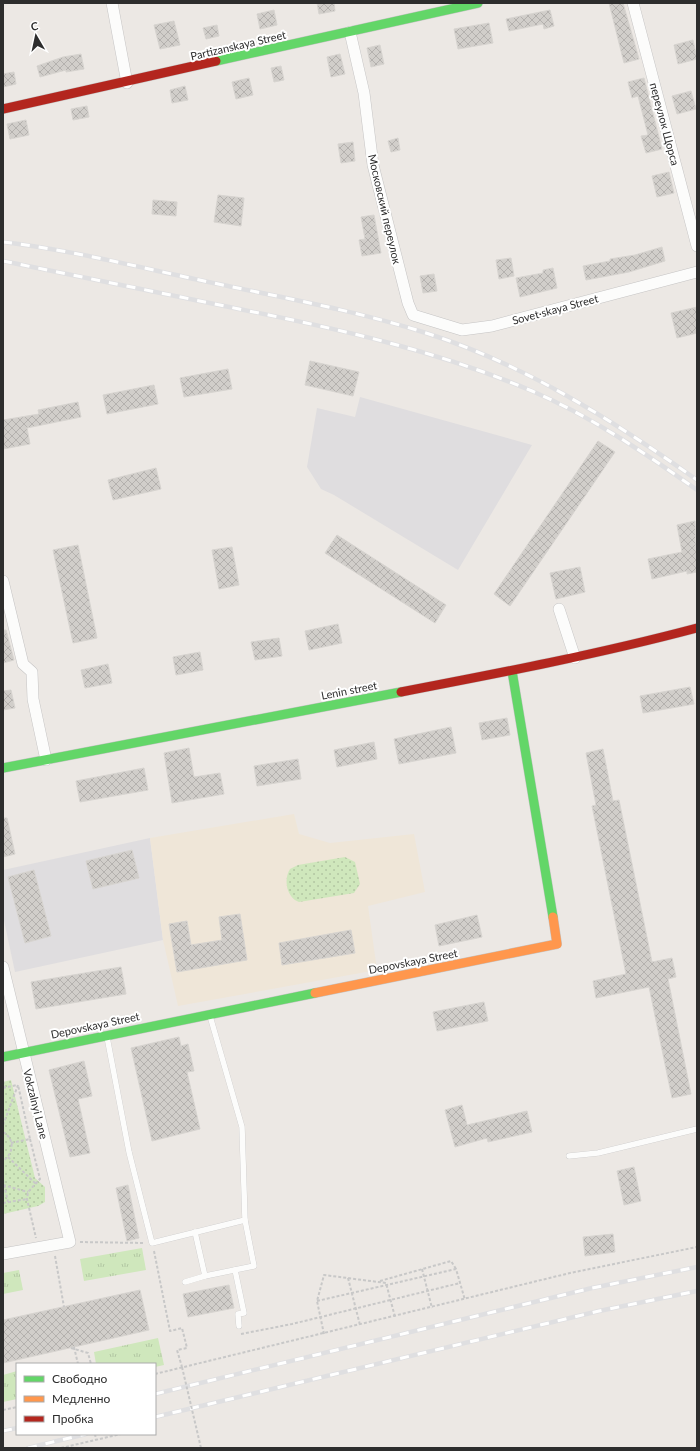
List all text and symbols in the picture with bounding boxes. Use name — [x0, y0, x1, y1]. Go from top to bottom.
north arrow — [16, 16, 56, 56]
text: С — [30, 19, 40, 33]
street label: Partizanskaya Street — [189, 28, 287, 62]
street label: переулок Щорса — [648, 81, 682, 167]
street label: Московский переулок — [366, 153, 404, 266]
street label: Sovet·skaya Street — [511, 291, 600, 327]
street label: Lenin street — [320, 678, 378, 702]
street label: Depovskaya Street — [367, 946, 459, 976]
street label: Depovskaya Street — [49, 1009, 141, 1041]
street label: Vokzalnyi Lane — [21, 1068, 51, 1141]
legend — [16, 1363, 156, 1435]
text: Свободно — [52, 1371, 108, 1386]
text: Медленно — [52, 1391, 111, 1406]
text: Пробка — [52, 1411, 93, 1426]

